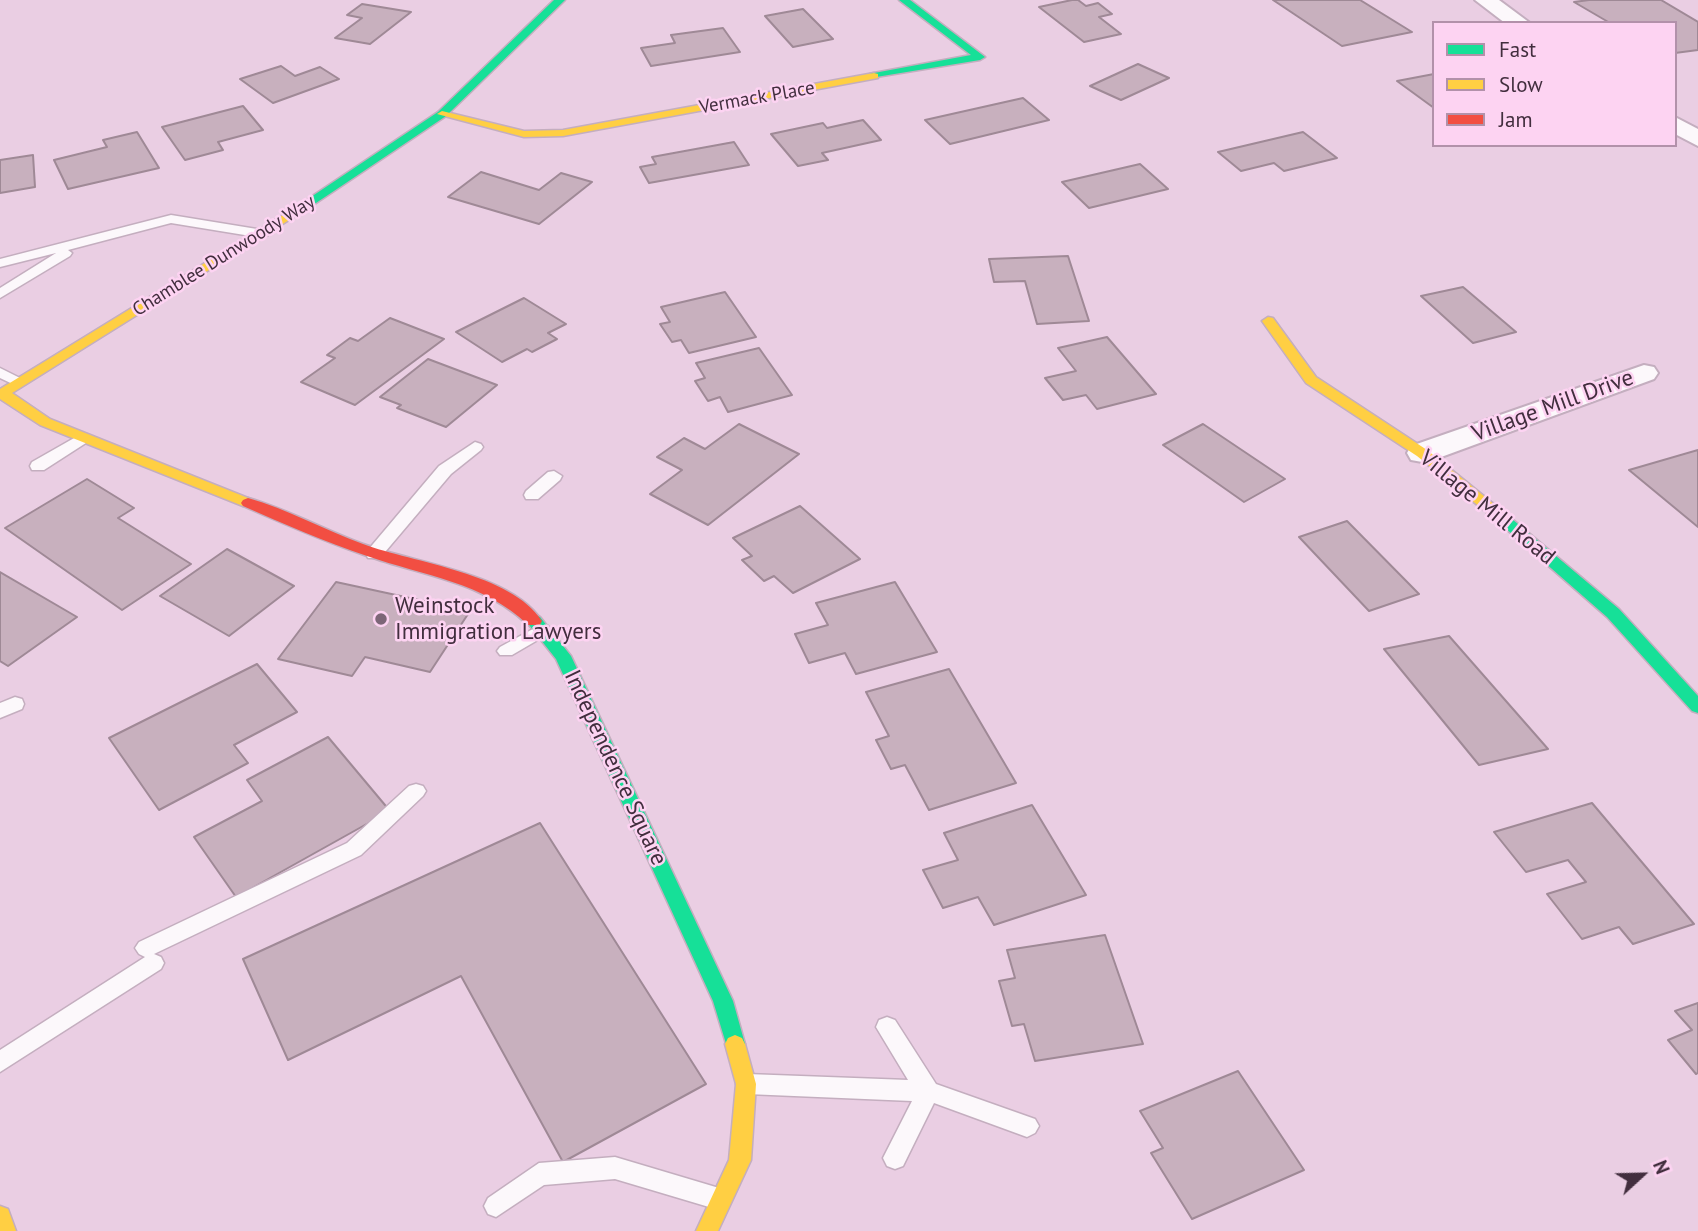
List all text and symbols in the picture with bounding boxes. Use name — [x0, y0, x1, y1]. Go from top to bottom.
legend — [1432, 21, 1677, 147]
text: Fast — [1499, 36, 1536, 63]
text: Slow — [1499, 71, 1543, 98]
street label: Vermack Place — [698, 77, 816, 119]
text: Jam — [1499, 106, 1533, 133]
street label: Chamblee Dunwoody Way — [129, 191, 319, 321]
street label: Village Mill Drive — [1469, 364, 1637, 448]
street label: Village Mill Road — [1413, 445, 1561, 571]
place label: Weinstock Immigration Lawyers — [395, 592, 601, 646]
marker: Weinstock Immigration Lawyers — [373, 611, 389, 627]
street label: Independence Square — [558, 666, 672, 870]
north arrow — [1607, 1140, 1677, 1210]
text: N — [1648, 1157, 1675, 1177]

